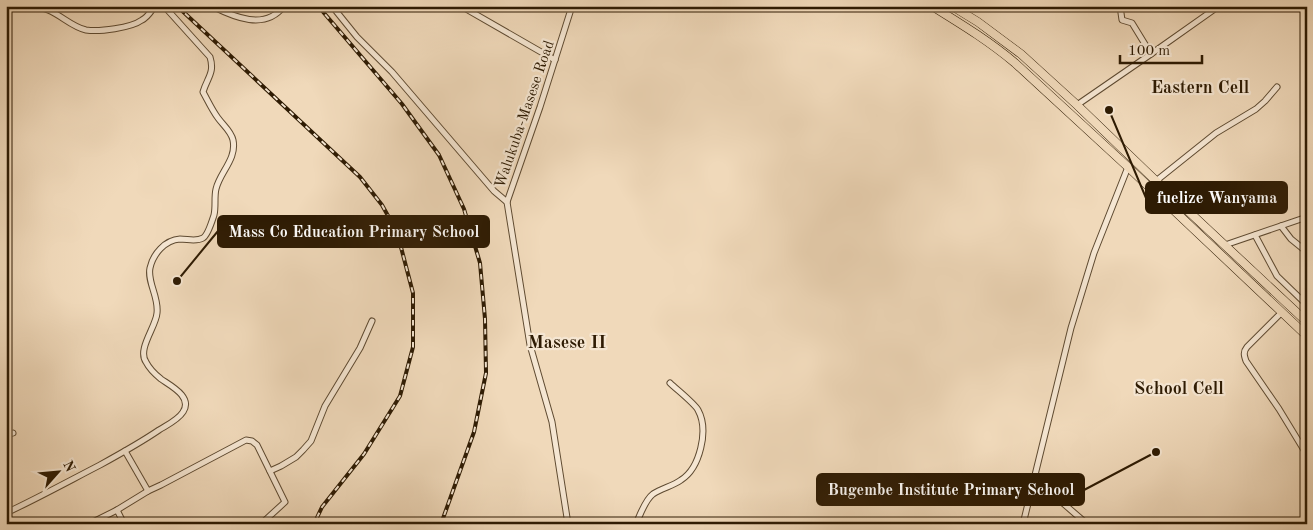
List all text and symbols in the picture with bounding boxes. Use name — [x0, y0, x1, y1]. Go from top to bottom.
scale bar — [1120, 32, 1203, 64]
street label: Walukuba-Masese Road — [493, 39, 558, 190]
text: 100 m — [1128, 44, 1170, 59]
district label: Eastern Cell — [1151, 79, 1250, 97]
callout: fuelize Wanyama — [1146, 182, 1287, 213]
text: fuelize Wanyama — [1157, 191, 1277, 207]
callout: Mass Co Education Primary School — [218, 216, 489, 247]
text: Mass Co Education Primary School — [229, 225, 479, 241]
district label: Masese II — [528, 334, 606, 352]
district label: School Cell — [1134, 380, 1224, 398]
north arrow — [32, 448, 82, 498]
text: N — [60, 459, 77, 475]
callout: Bugembe Institute Primary School — [817, 474, 1084, 505]
text: Bugembe Institute Primary School — [828, 483, 1074, 499]

